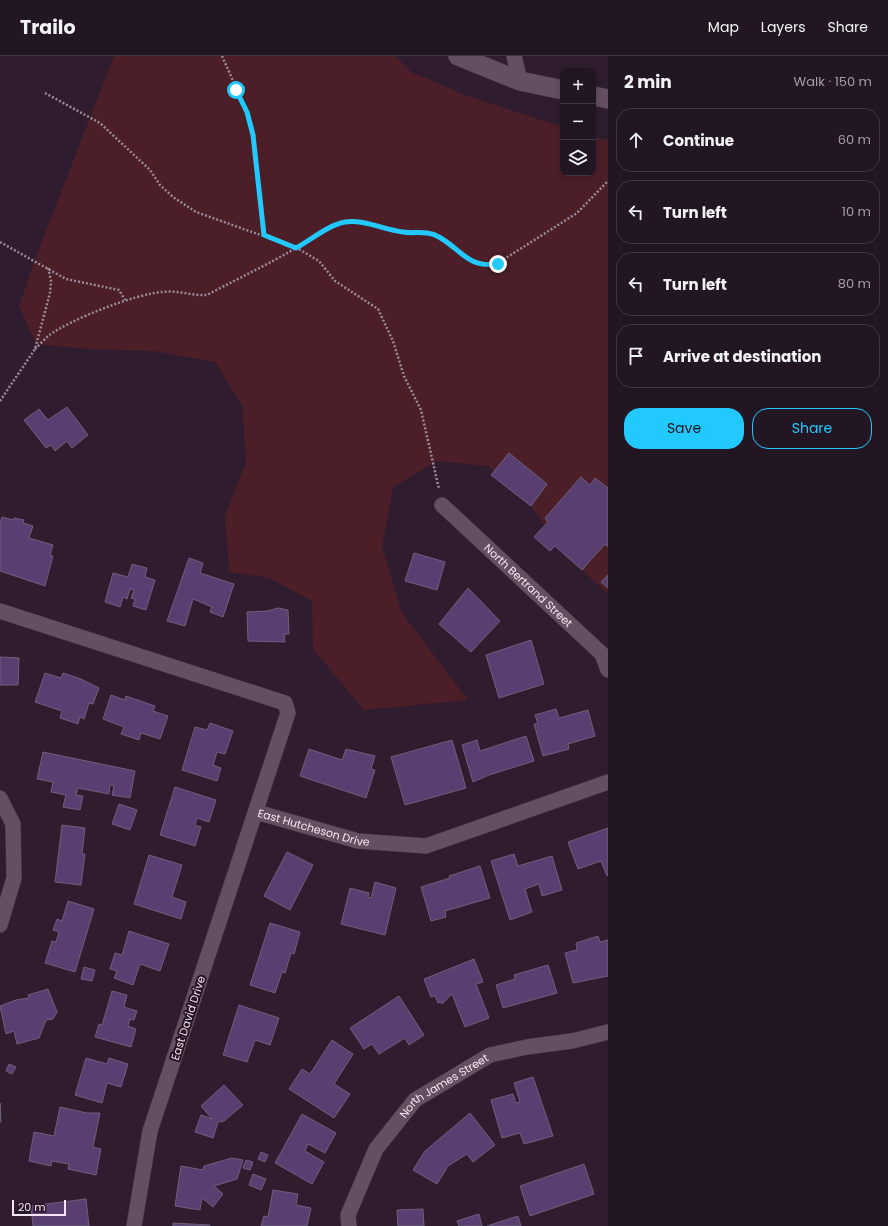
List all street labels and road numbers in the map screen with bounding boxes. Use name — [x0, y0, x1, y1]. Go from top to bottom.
street label: North Bertrand Street — [481, 540, 576, 631]
street label: East Hutcheson Drive — [256, 805, 370, 850]
street label: East David Drive — [167, 974, 209, 1062]
street label: North James Street — [396, 1050, 491, 1121]

